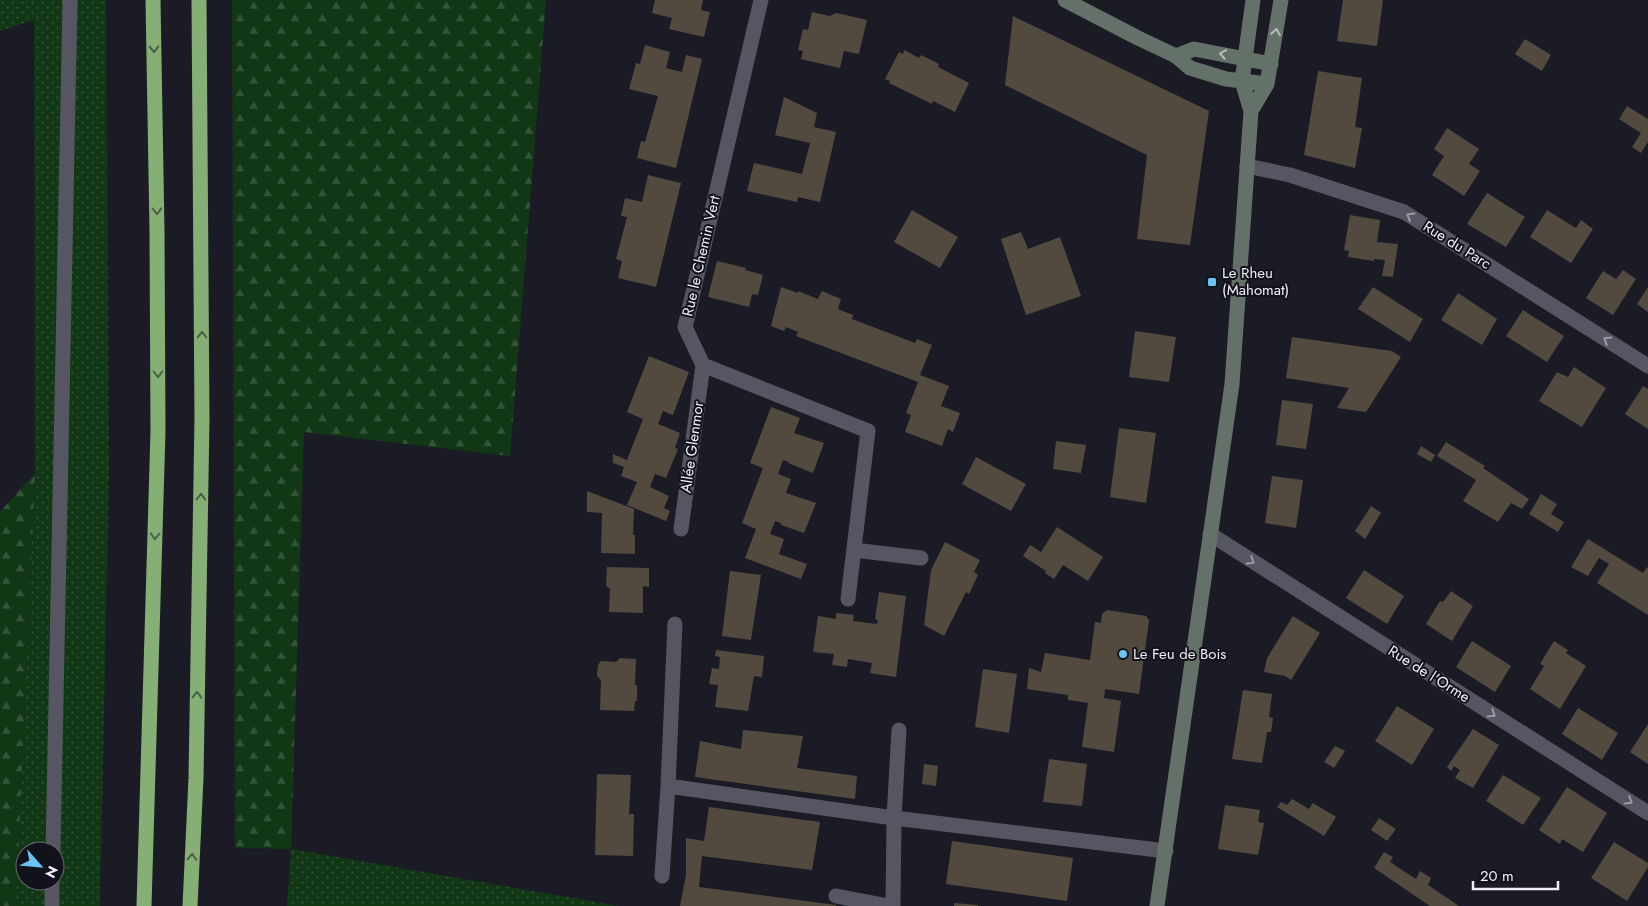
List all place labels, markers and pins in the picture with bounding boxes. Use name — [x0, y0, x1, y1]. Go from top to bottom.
place label: Le Rheu (Mahomat) — [1222, 262, 1289, 301]
marker: Le Rheu (Mahomat) — [1206, 276, 1218, 288]
place label: Le Feu de Bois — [1133, 643, 1226, 665]
marker: Le Feu de Bois — [1117, 648, 1129, 660]

